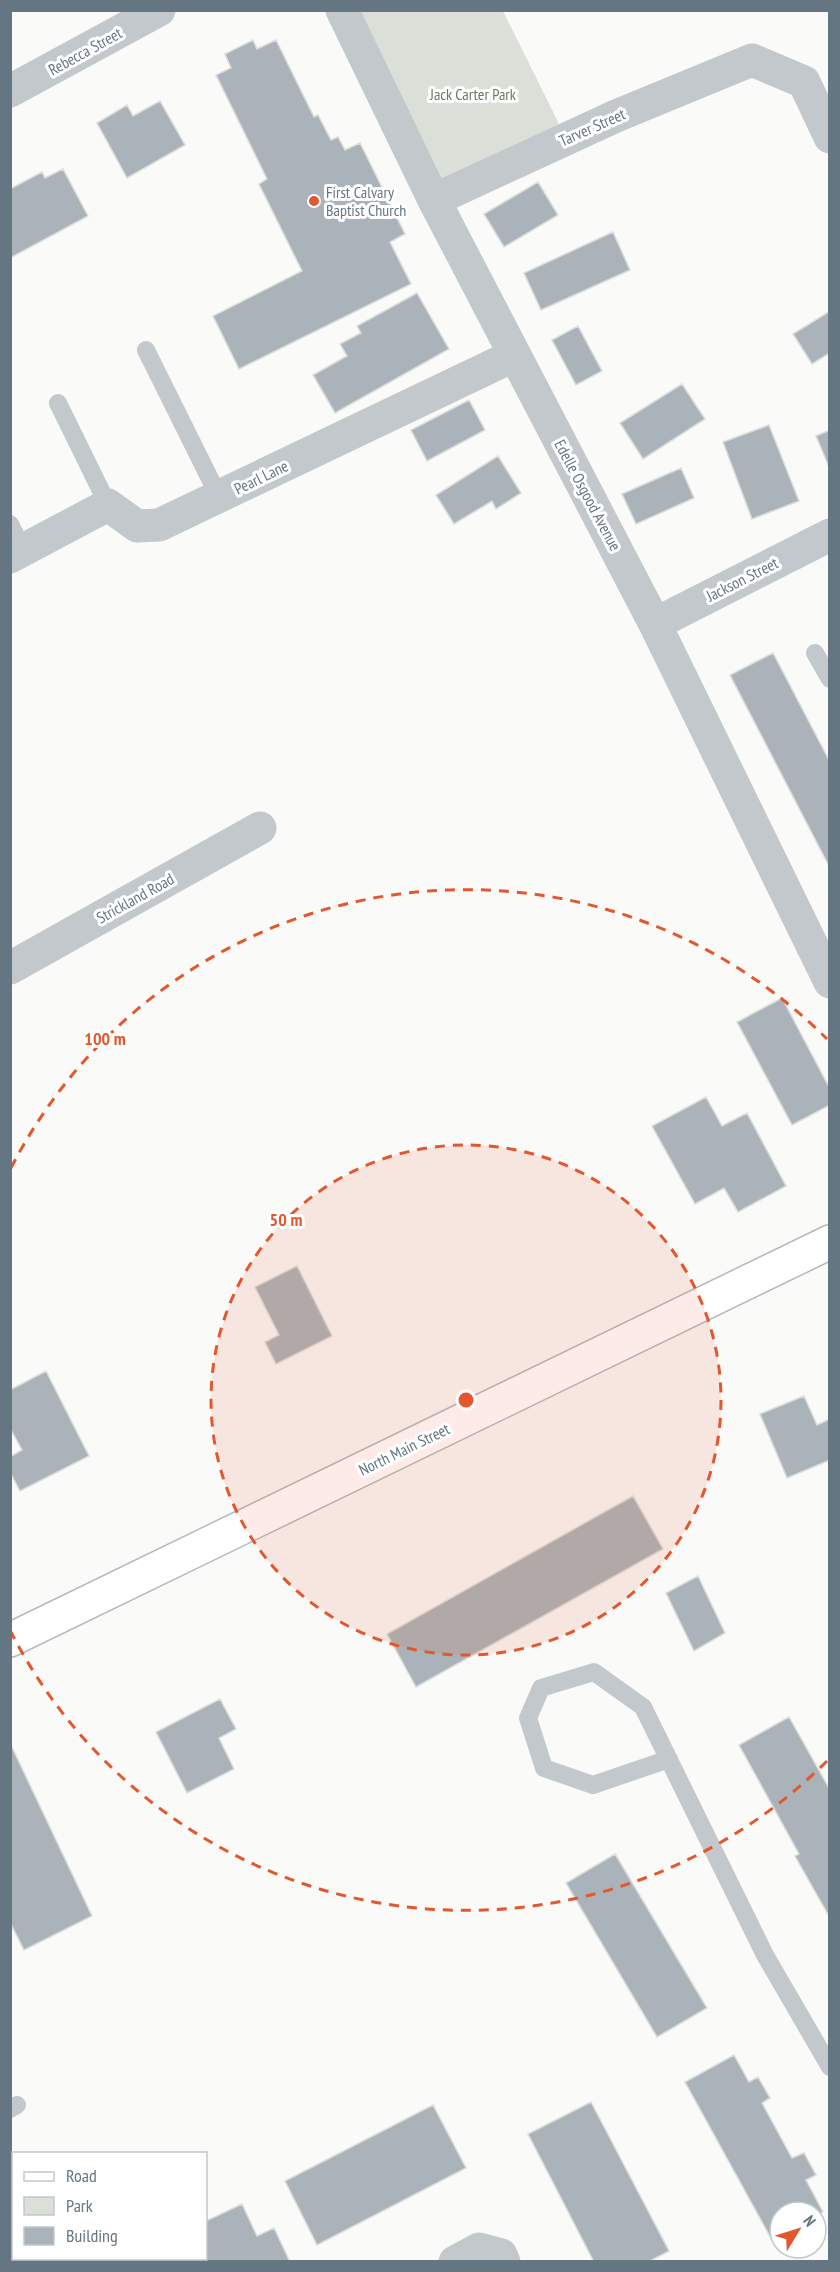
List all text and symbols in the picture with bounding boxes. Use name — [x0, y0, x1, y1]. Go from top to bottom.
street label: Rebecca Street — [45, 22, 126, 79]
park label: Jack Carter Park — [429, 84, 517, 104]
street label: Tarver Street — [556, 103, 629, 150]
place label: First Calvary Baptist Church — [326, 182, 406, 220]
marker: First Calvary Baptist Church — [307, 194, 321, 208]
street label: Edelle Osgood Avenue — [550, 436, 626, 554]
street label: Pearl Lane — [231, 455, 291, 499]
street label: Jackson Street — [702, 552, 782, 606]
street label: Strickland Road — [93, 868, 177, 928]
text: 100 m — [84, 1027, 126, 1050]
text: 50 m — [270, 1208, 302, 1231]
centre of rings — [456, 1390, 476, 1410]
street label: North Main Street — [355, 1418, 453, 1480]
legend — [12, 2152, 207, 2260]
text: Road — [66, 2164, 97, 2187]
text: Park — [66, 2194, 93, 2217]
north arrow — [768, 2200, 828, 2260]
text: N — [799, 2211, 820, 2230]
text: Building — [66, 2224, 118, 2247]

